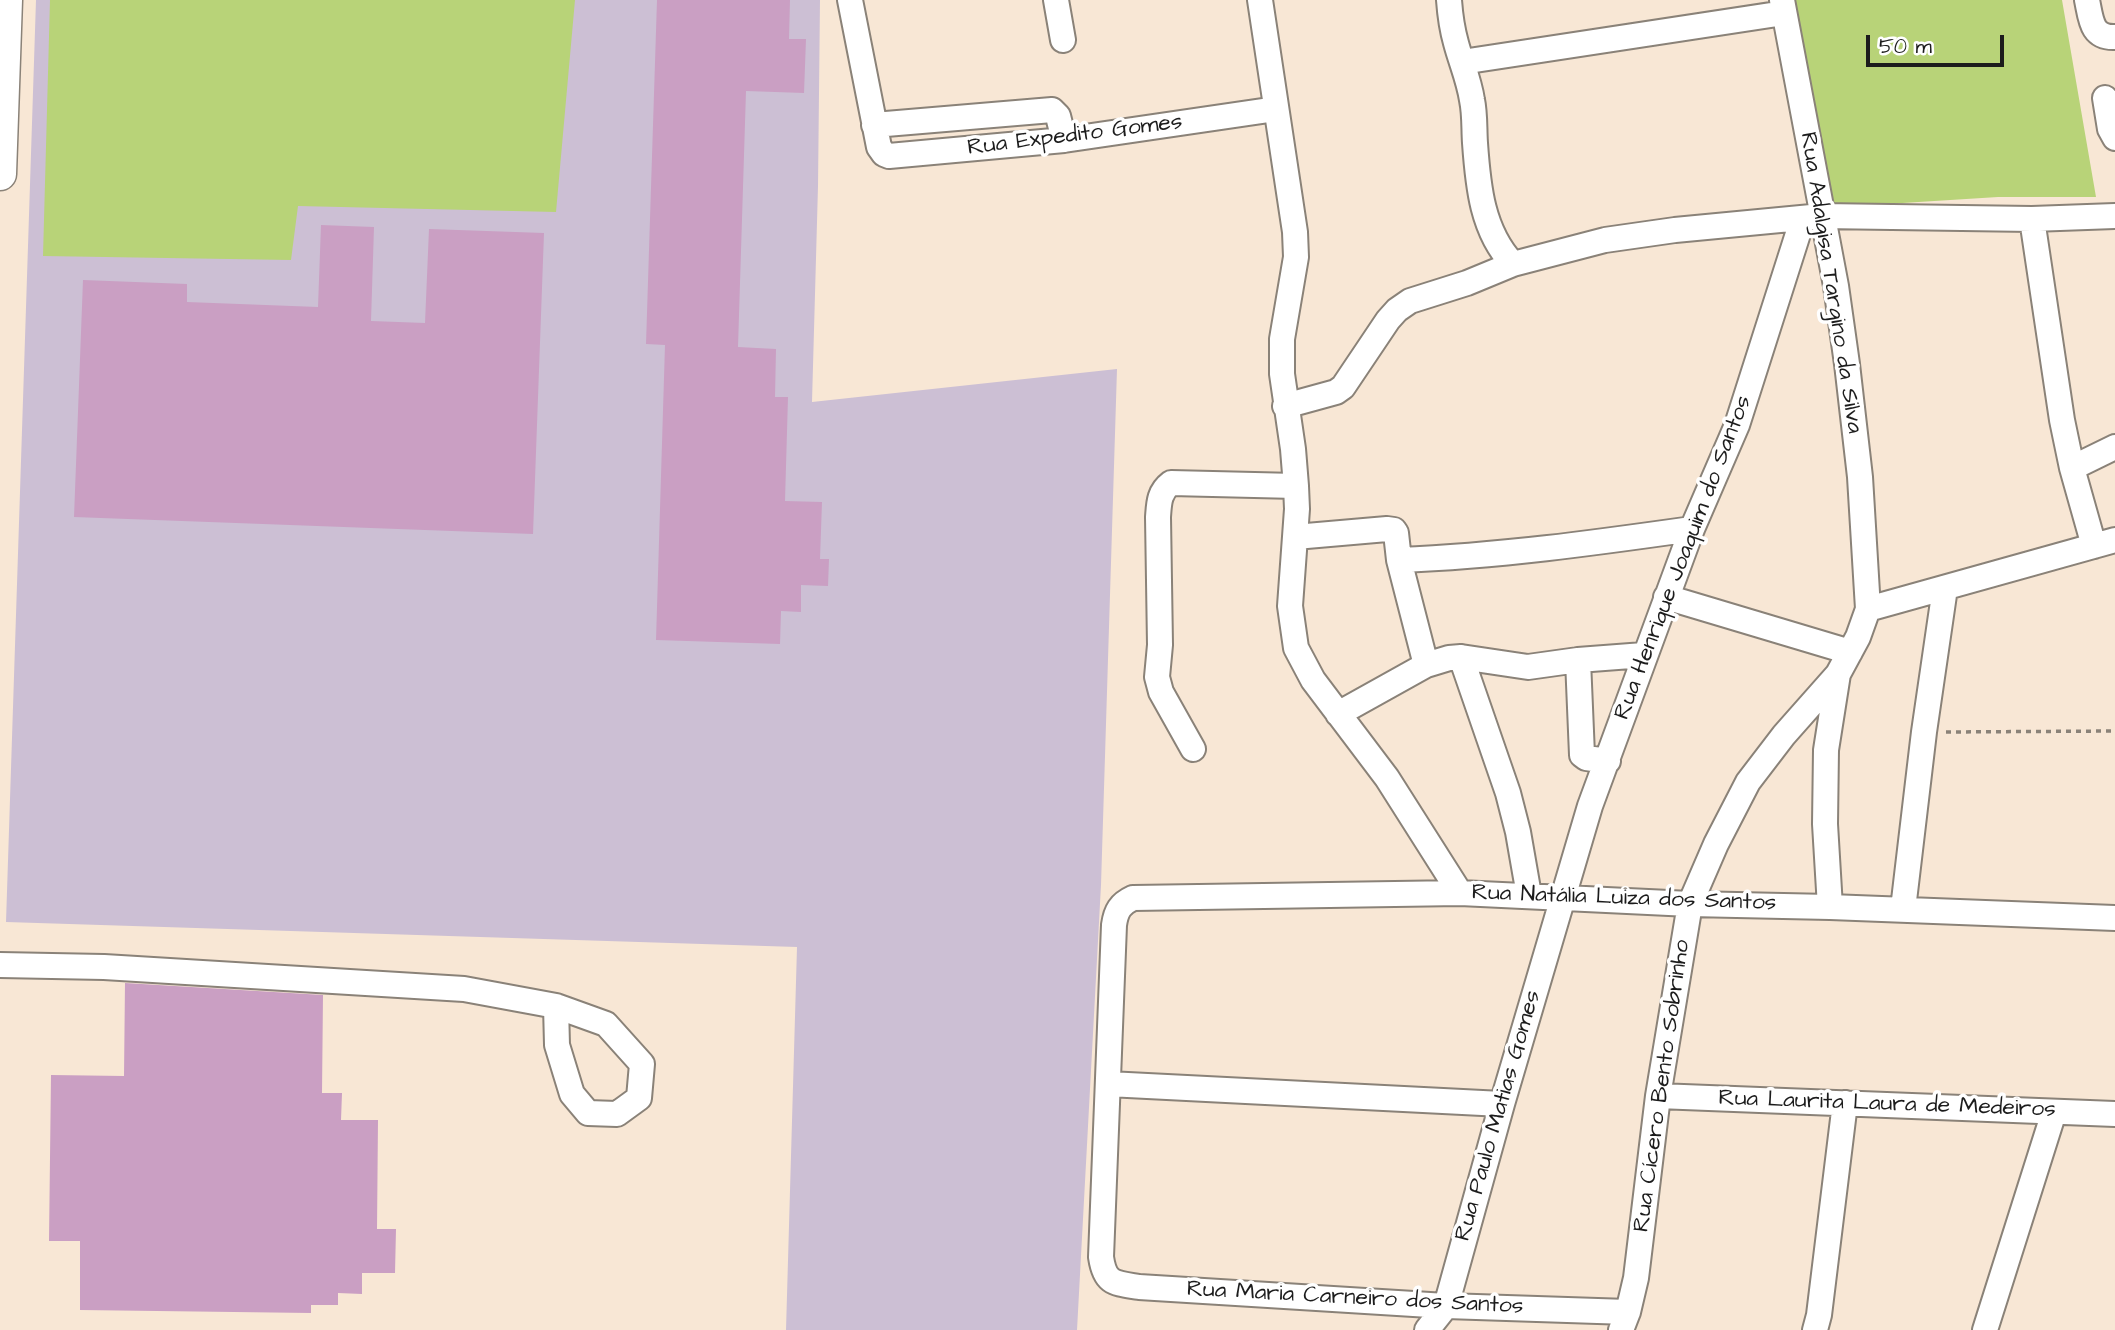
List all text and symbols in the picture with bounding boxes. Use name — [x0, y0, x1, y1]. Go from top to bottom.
scale bar — [1870, 21, 2008, 65]
text: 50 m — [1879, 32, 1932, 61]
street label: Rua Expedito Gomes — [966, 109, 1184, 163]
street label: Rua Adalgisa Targino da Silva — [1793, 130, 1867, 436]
street label: Rua Henrique Joaquim do Santos — [1609, 392, 1759, 724]
street label: Rua Natália Luiza dos Santos — [1471, 880, 1777, 918]
street label: Rua Cícero Bento Sobrinho — [1629, 938, 1697, 1234]
street label: Rua Paulo Matias Gomes — [1450, 987, 1548, 1245]
street label: Rua Laurita Laura de Medeiros — [1718, 1085, 2056, 1125]
street label: Rua Maria Carneiro dos Santos — [1186, 1276, 1524, 1322]

